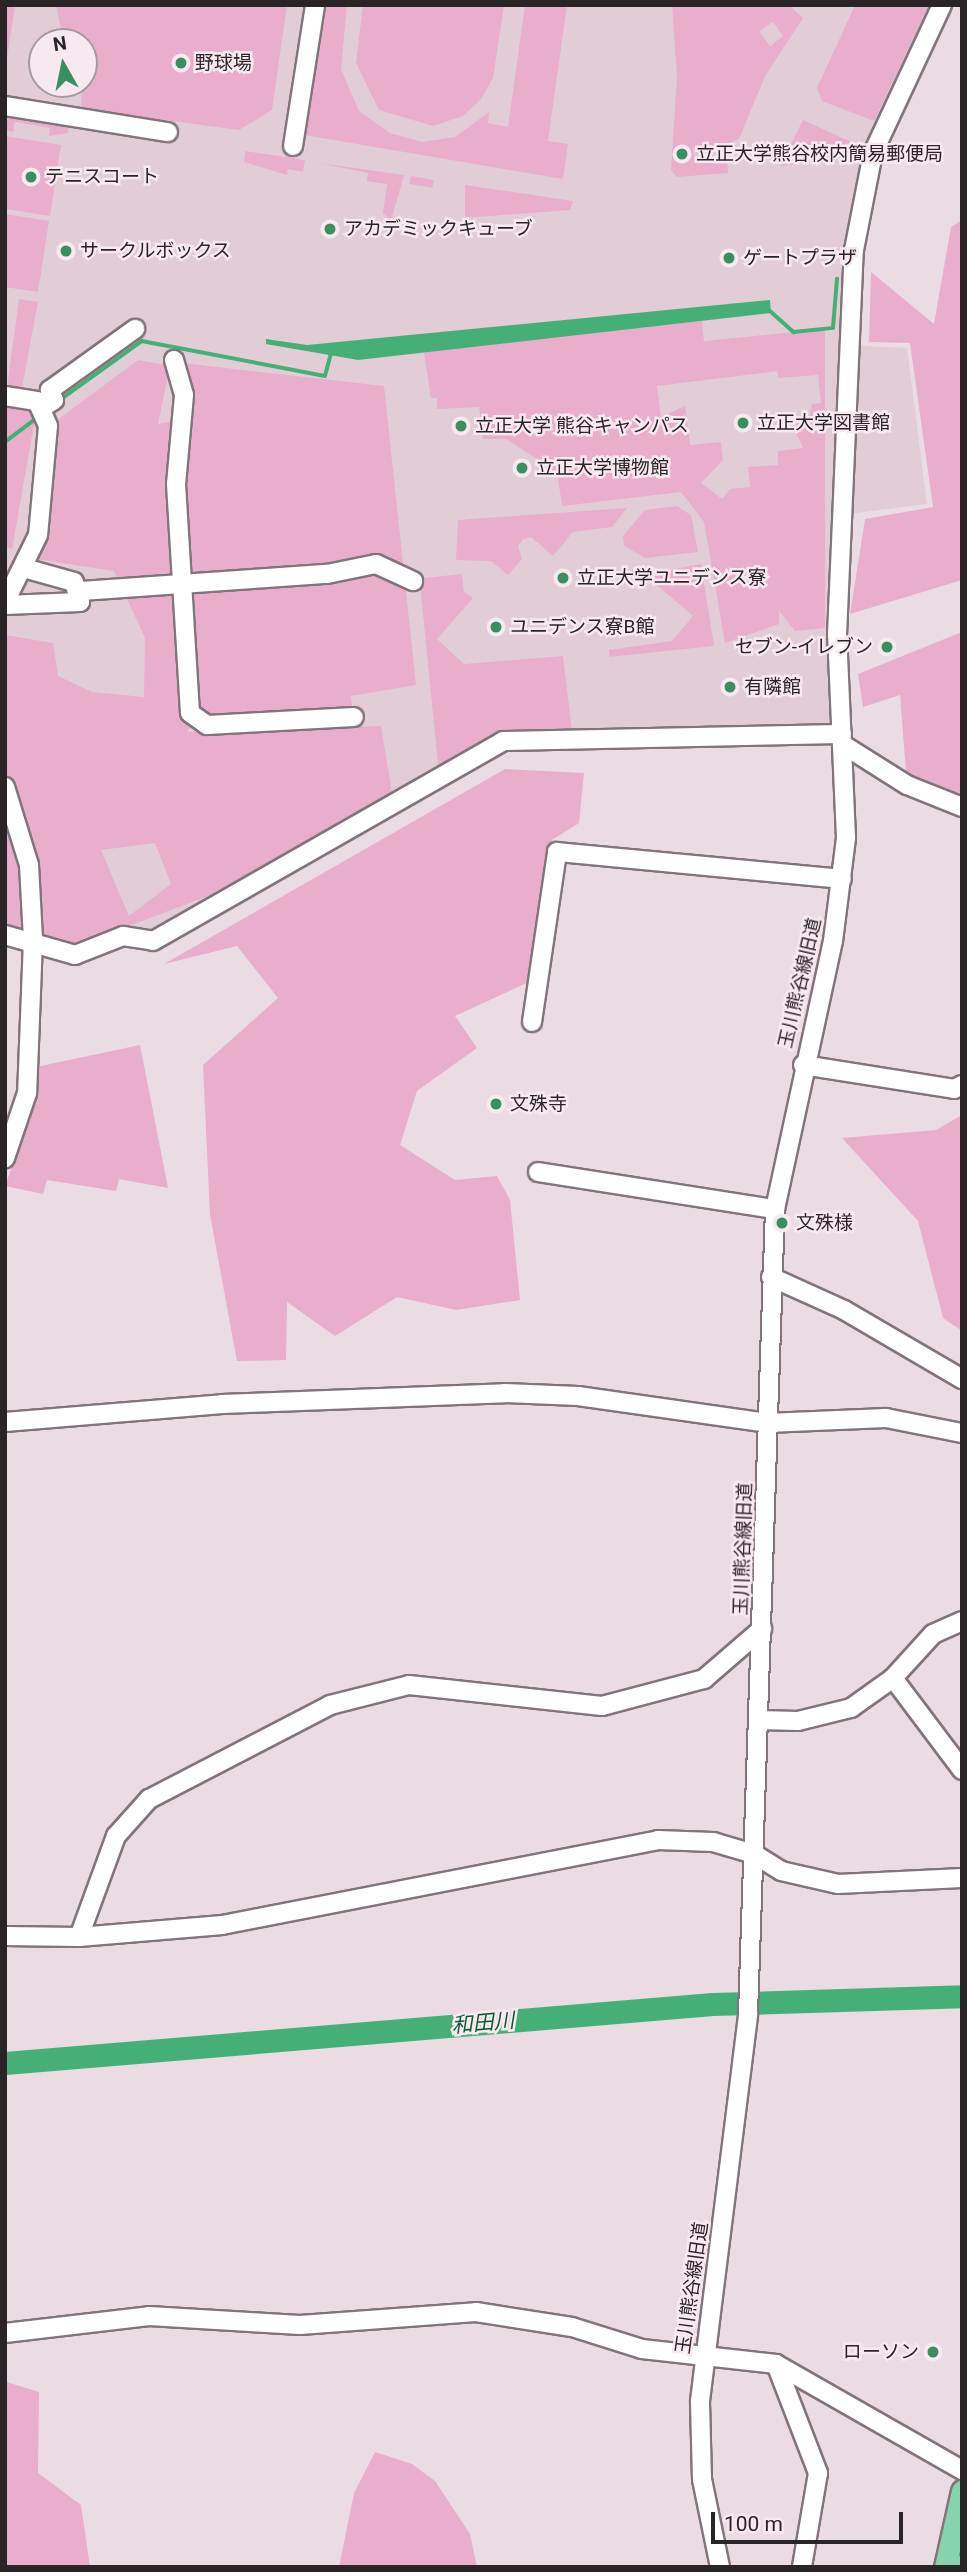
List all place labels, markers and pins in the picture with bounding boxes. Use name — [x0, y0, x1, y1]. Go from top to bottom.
place label: 野球場 — [195, 52, 252, 74]
marker: 野球場 — [173, 55, 189, 71]
place label: 立正大学熊谷校内簡易郵便局 — [696, 143, 943, 165]
marker: 立正大学熊谷校内簡易郵便局 — [674, 146, 690, 162]
place label: テニスコート — [45, 166, 159, 188]
marker: テニスコート — [23, 169, 39, 185]
place label: アカデミックキューブ — [344, 218, 534, 240]
marker: アカデミックキューブ — [322, 221, 338, 237]
place label: サークルボックス — [80, 240, 232, 262]
marker: サークルボックス — [58, 243, 74, 259]
place label: ゲートプラザ — [743, 247, 857, 269]
marker: ゲートプラザ — [721, 250, 737, 266]
place label: 立正大学図書館 — [757, 412, 890, 434]
place label: 立正大学 熊谷キャンパス — [475, 415, 689, 437]
marker: 立正大学図書館 — [735, 415, 751, 431]
marker: 立正大学 熊谷キャンパス — [453, 418, 469, 434]
place label: 立正大学博物館 — [536, 457, 669, 479]
marker: 立正大学博物館 — [514, 460, 530, 476]
place label: 立正大学ユニデンス寮 — [577, 567, 767, 589]
marker: 立正大学ユニデンス寮 — [555, 570, 571, 586]
place label: ユニデンス寮B館 — [510, 616, 655, 638]
marker: ユニデンス寮B館 — [488, 619, 504, 635]
place label: セブン-イレブン — [735, 636, 873, 658]
marker: セブン-イレブン — [879, 639, 895, 655]
place label: 有隣館 — [744, 676, 801, 698]
marker: 有隣館 — [722, 679, 738, 695]
place label: 文殊寺 — [510, 1093, 567, 1115]
marker: 文殊寺 — [488, 1096, 504, 1112]
place label: 文殊様 — [796, 1212, 853, 1234]
marker: 文殊様 — [774, 1215, 790, 1231]
place label: ローソン — [843, 2341, 919, 2363]
marker: ローソン — [925, 2344, 941, 2360]

